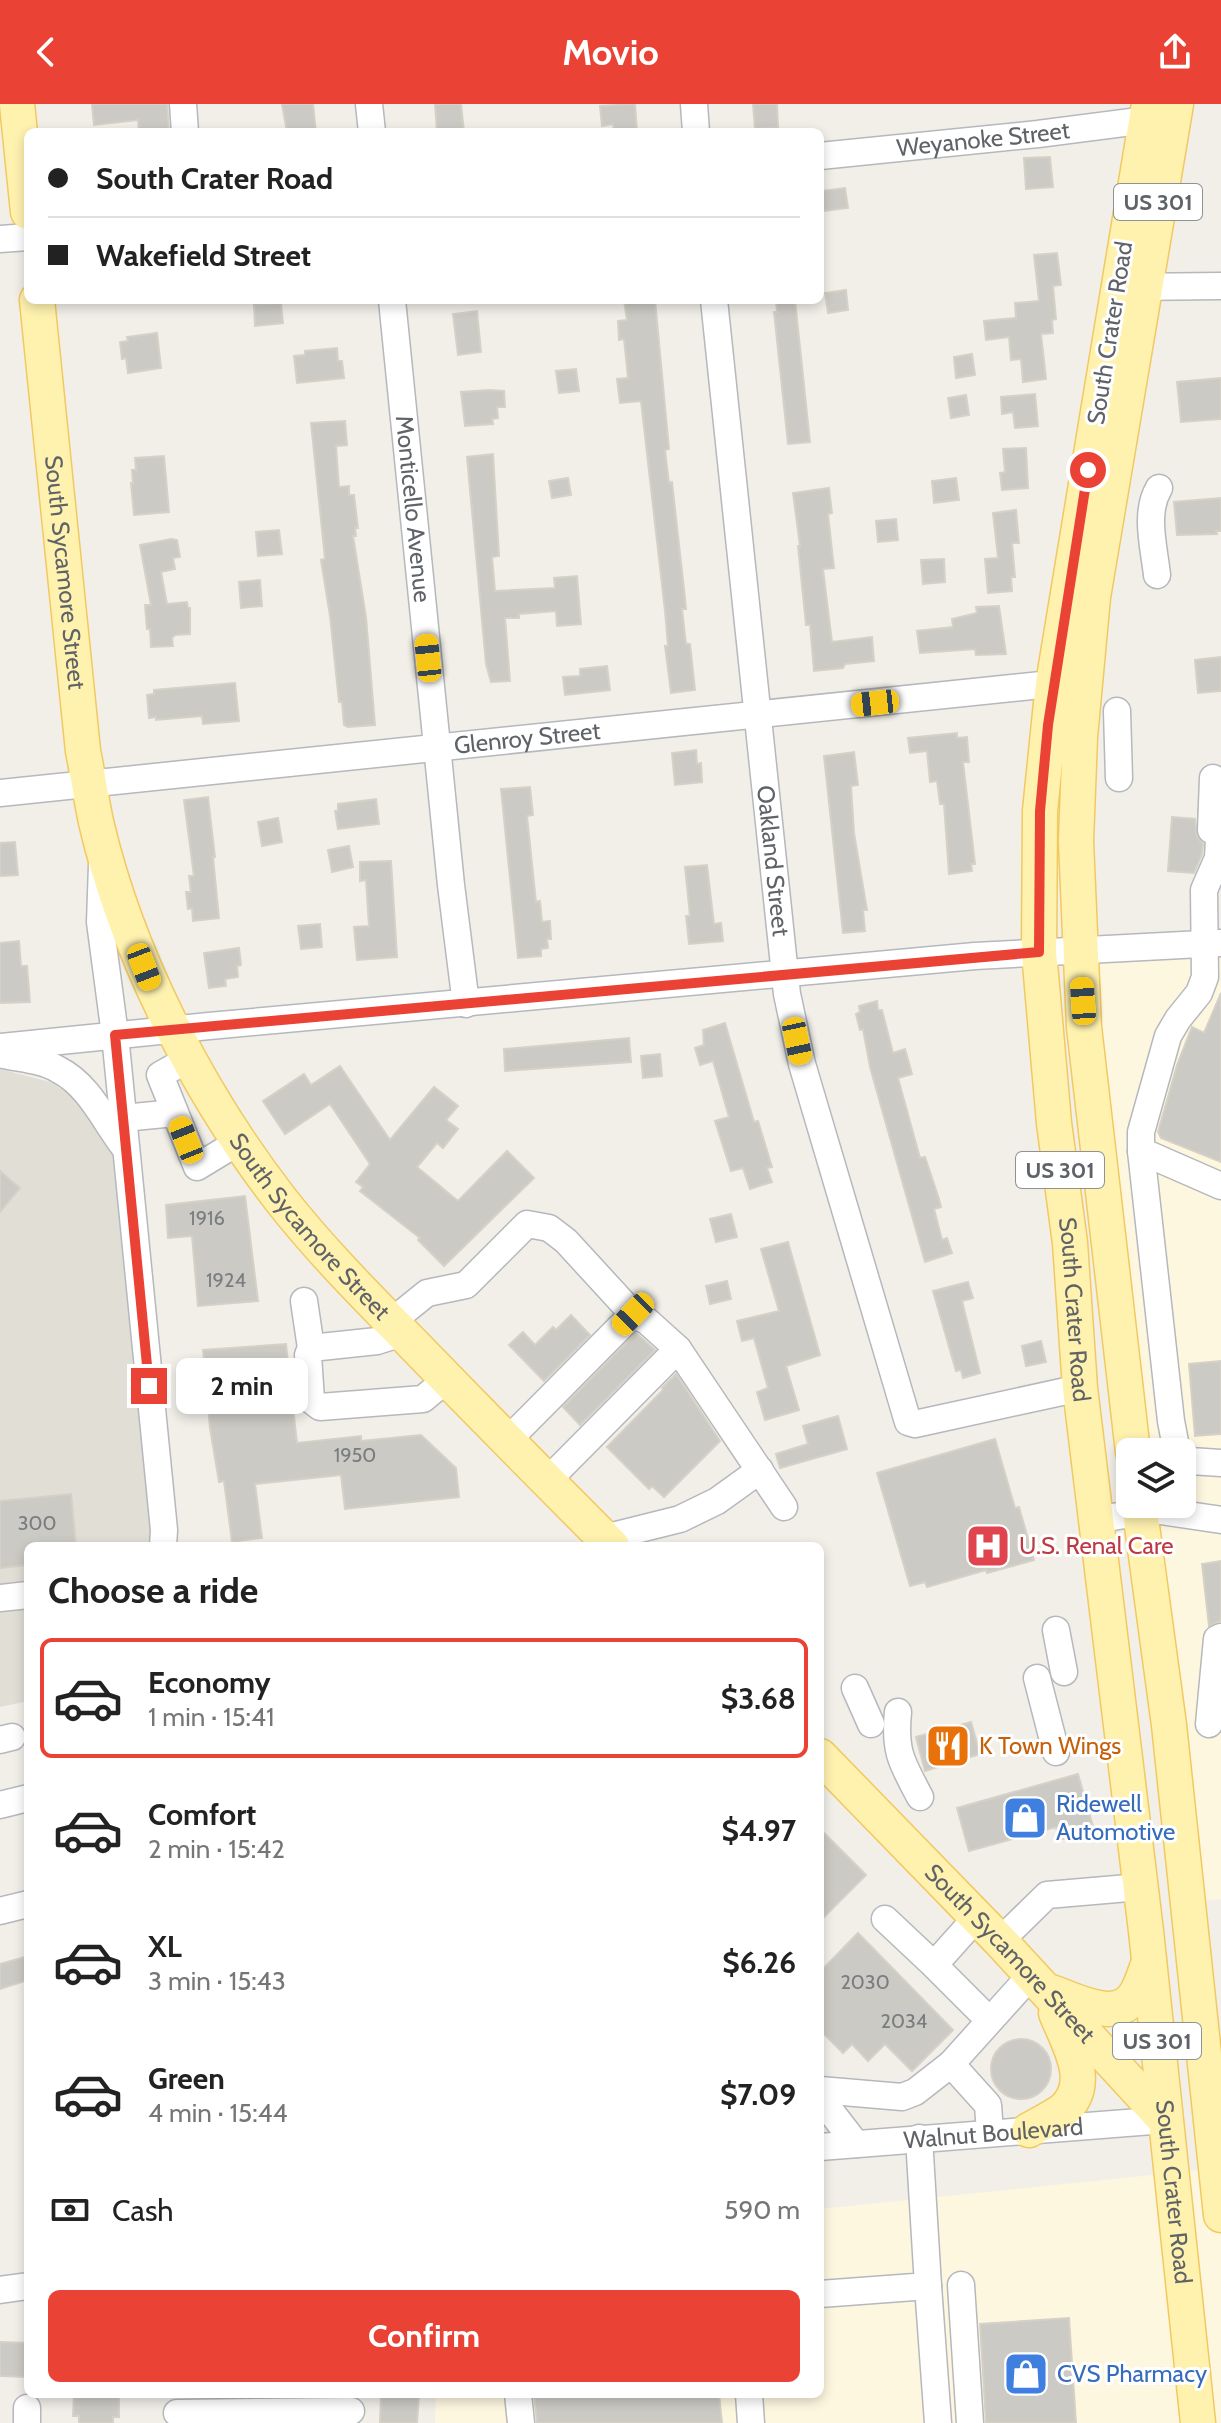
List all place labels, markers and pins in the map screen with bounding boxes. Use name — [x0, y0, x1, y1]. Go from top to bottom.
hospital icon: U.S. Renal Care — [964, 1522, 1012, 1570]
place label: U.S. Renal Care — [1019, 1531, 1174, 1560]
restaurant icon: K Town Wings — [924, 1722, 972, 1770]
place label: K Town Wings — [979, 1731, 1121, 1760]
place label: Ridewell Automotive — [1056, 1789, 1175, 1846]
shop icon: Ridewell Automotive — [1001, 1794, 1049, 1842]
shop icon: CVS Pharmacy — [1002, 2350, 1050, 2398]
place label: CVS Pharmacy — [1057, 2359, 1207, 2388]

